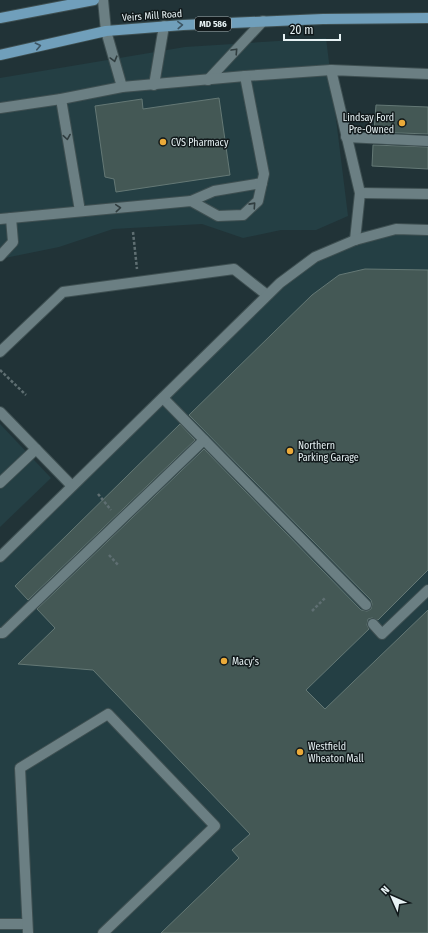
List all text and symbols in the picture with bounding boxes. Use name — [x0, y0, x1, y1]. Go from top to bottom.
street label: Veirs Mill Road — [122, 8, 183, 24]
scale bar — [284, 16, 340, 42]
road number: MD 586 — [195, 17, 231, 31]
one-way arrow — [177, 21, 183, 30]
text: 20 m — [290, 23, 314, 37]
one-way arrow — [34, 42, 41, 51]
one-way arrow — [230, 49, 237, 56]
one-way arrow — [109, 55, 118, 62]
place label: Lindsay Ford Pre-Owned — [343, 112, 394, 136]
marker: Lindsay Ford Pre-Owned — [397, 118, 407, 128]
one-way arrow — [62, 134, 71, 141]
marker: CVS Pharmacy — [158, 137, 168, 147]
place label: CVS Pharmacy — [171, 137, 229, 149]
one-way arrow — [249, 202, 256, 209]
one-way arrow — [115, 203, 121, 212]
place label: Northern Parking Garage — [298, 440, 359, 464]
marker: Northern Parking Garage — [285, 446, 295, 456]
marker: Macy's — [219, 656, 229, 666]
place label: Macy's — [232, 656, 259, 668]
place label: Westfield Wheaton Mall — [308, 741, 364, 765]
marker: Westfield Wheaton Mall — [295, 747, 305, 757]
north arrow — [372, 877, 412, 917]
text: N — [378, 883, 392, 897]

